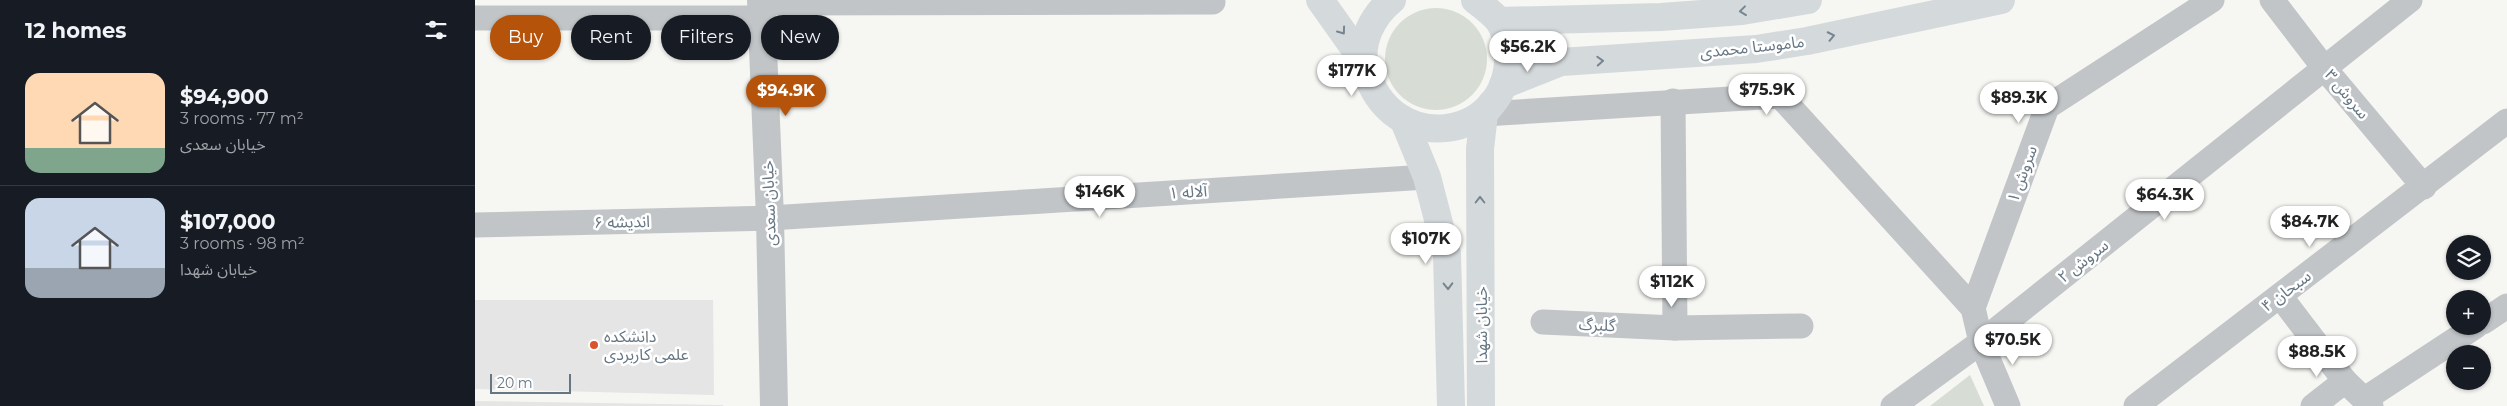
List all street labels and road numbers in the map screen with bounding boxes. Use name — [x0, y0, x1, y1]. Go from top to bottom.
street label: ماموستا محمدی — [1699, 32, 1805, 62]
street label: سروش ۳ — [2321, 65, 2373, 123]
street label: سروش ۱ — [2003, 143, 2041, 205]
street label: خیابان سعدی — [758, 160, 780, 246]
street label: آلاله ۱ — [1168, 181, 1209, 203]
street label: اندیشه ۶ — [594, 212, 650, 232]
street label: سروش ۲ — [2054, 235, 2112, 287]
street label: سبحان ۴ — [2257, 266, 2315, 316]
street label: خیابان شهدا — [1472, 286, 1491, 364]
street label: گلبرگ — [1578, 315, 1616, 335]

